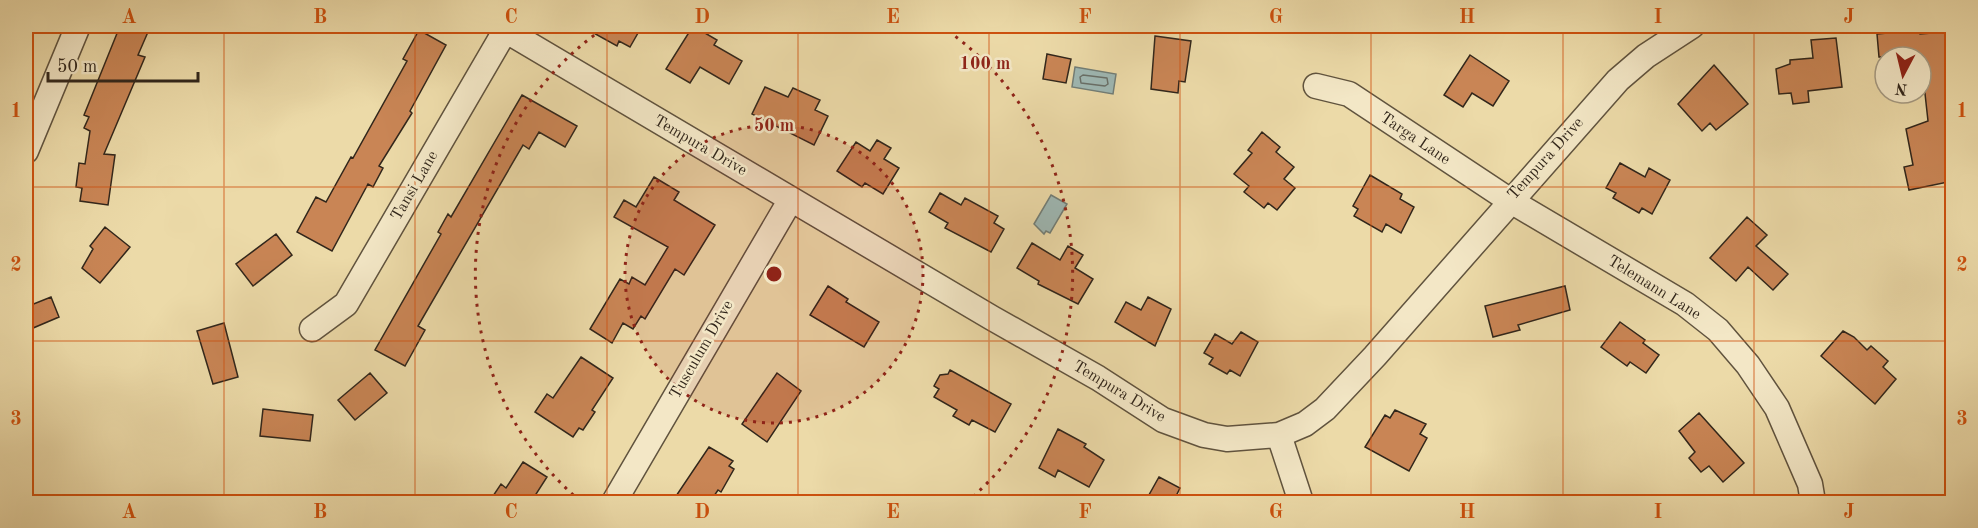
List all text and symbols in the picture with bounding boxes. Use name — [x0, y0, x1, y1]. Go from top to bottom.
text: A — [121, 8, 137, 28]
text: B — [313, 8, 327, 28]
text: C — [504, 8, 518, 28]
text: D — [694, 8, 710, 28]
text: E — [886, 8, 900, 28]
text: F — [1078, 8, 1092, 28]
text: G — [1269, 8, 1283, 28]
text: H — [1459, 8, 1475, 28]
text: I — [1654, 8, 1662, 28]
text: J — [1844, 8, 1855, 28]
scale bar — [48, 45, 198, 83]
north arrow — [1873, 45, 1933, 105]
text: 100 m — [960, 55, 1010, 73]
text: 50 m — [57, 58, 97, 76]
text: N — [1894, 79, 1908, 97]
text: 1 — [10, 102, 22, 122]
text: 1 — [1956, 102, 1968, 122]
street label: Targa Lane — [1377, 110, 1453, 168]
street label: Tempura Drive — [651, 113, 749, 179]
street label: Tempura Drive — [1505, 115, 1587, 203]
text: 50 m — [754, 117, 794, 135]
street label: Tansi Lane — [389, 148, 441, 224]
street label: Telemann Lane — [1605, 253, 1703, 323]
text: 2 — [10, 256, 22, 276]
text: 2 — [1956, 256, 1968, 276]
centre of rings — [764, 264, 784, 284]
street label: Tusculum Drive — [667, 298, 737, 402]
street label: Tempura Drive — [1070, 358, 1168, 426]
text: 3 — [10, 410, 22, 430]
text: 3 — [1956, 410, 1968, 430]
text: A — [121, 503, 137, 523]
text: B — [313, 503, 327, 523]
text: C — [504, 503, 518, 523]
text: D — [694, 503, 710, 523]
text: E — [886, 503, 900, 523]
text: F — [1078, 503, 1092, 523]
text: G — [1269, 503, 1283, 523]
text: H — [1459, 503, 1475, 523]
text: I — [1654, 503, 1662, 523]
text: J — [1844, 503, 1855, 523]

